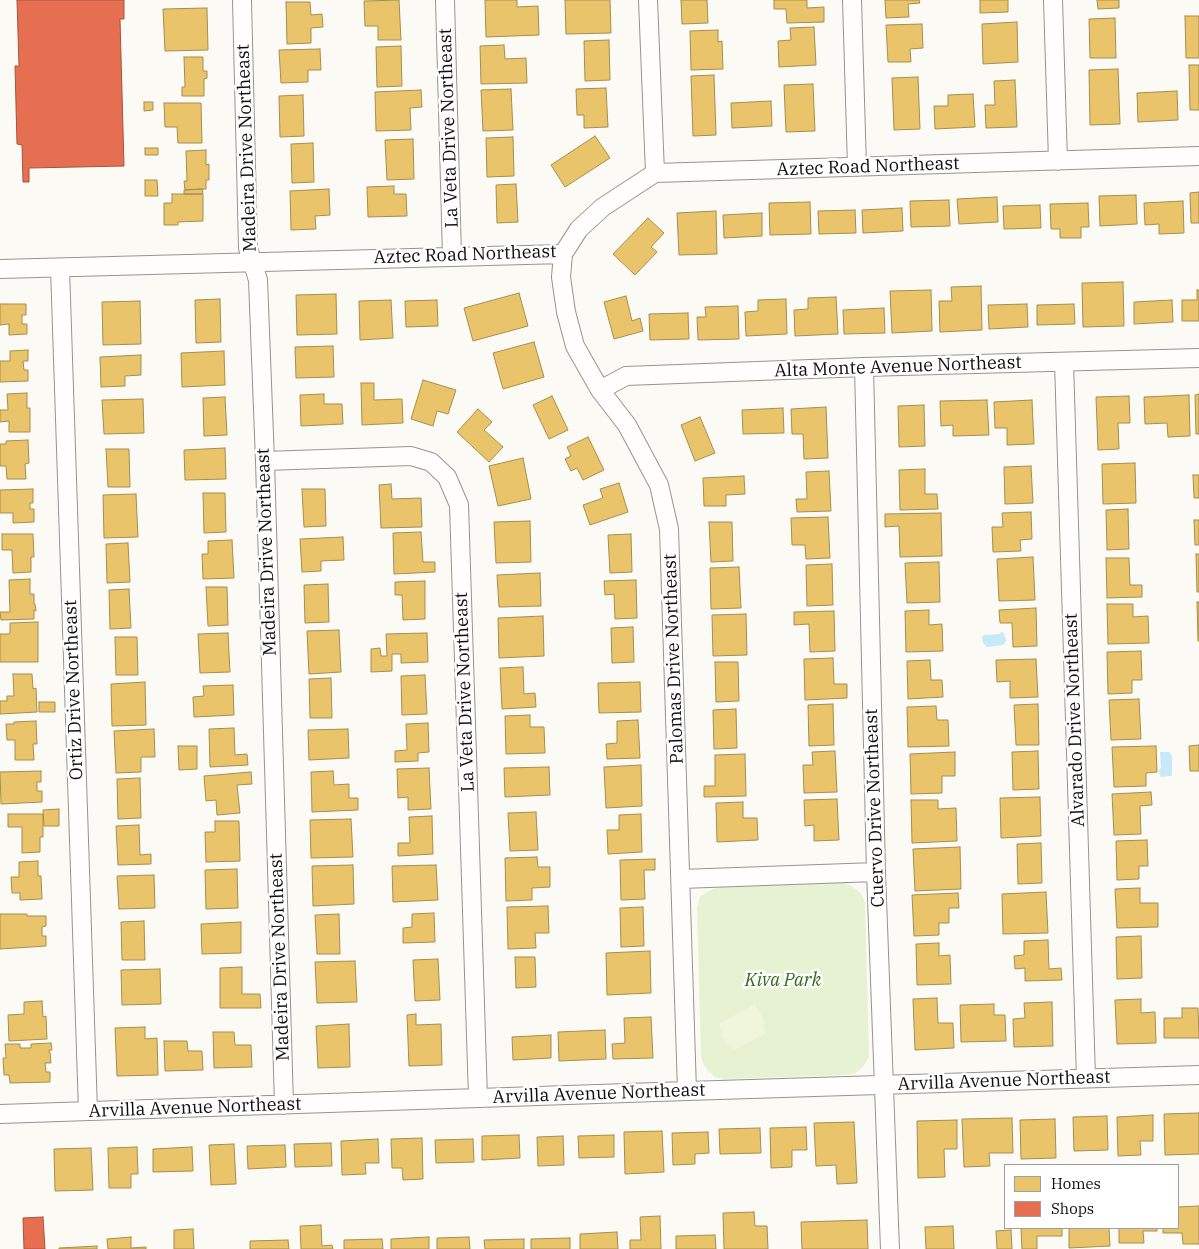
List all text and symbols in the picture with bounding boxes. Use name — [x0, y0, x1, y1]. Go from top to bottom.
street label: La Veta Drive Northeast — [435, 28, 463, 228]
street label: Madeira Drive Northeast — [233, 44, 261, 252]
street label: Aztec Road Northeast — [776, 153, 960, 181]
street label: Aztec Road Northeast — [373, 241, 557, 269]
street label: Alta Monte Avenue Northeast — [774, 352, 1022, 382]
street label: Madeira Drive Northeast — [253, 448, 281, 656]
street label: Palomas Drive Northeast — [660, 553, 688, 765]
street label: La Veta Drive Northeast — [451, 592, 479, 792]
street label: Ortiz Drive Northeast — [60, 599, 88, 781]
street label: Alvarado Drive Northeast — [1060, 613, 1090, 827]
street label: Cuervo Drive Northeast — [861, 708, 889, 908]
street label: Madeira Drive Northeast — [266, 853, 294, 1061]
park label: Kiva Park — [745, 970, 821, 992]
street label: Arvilla Avenue Northeast — [897, 1066, 1111, 1096]
street label: Arvilla Avenue Northeast — [492, 1079, 706, 1109]
street label: Arvilla Avenue Northeast — [88, 1093, 302, 1123]
legend — [1004, 1164, 1179, 1229]
text: Homes — [1051, 1174, 1101, 1193]
text: Shops — [1051, 1199, 1094, 1218]

